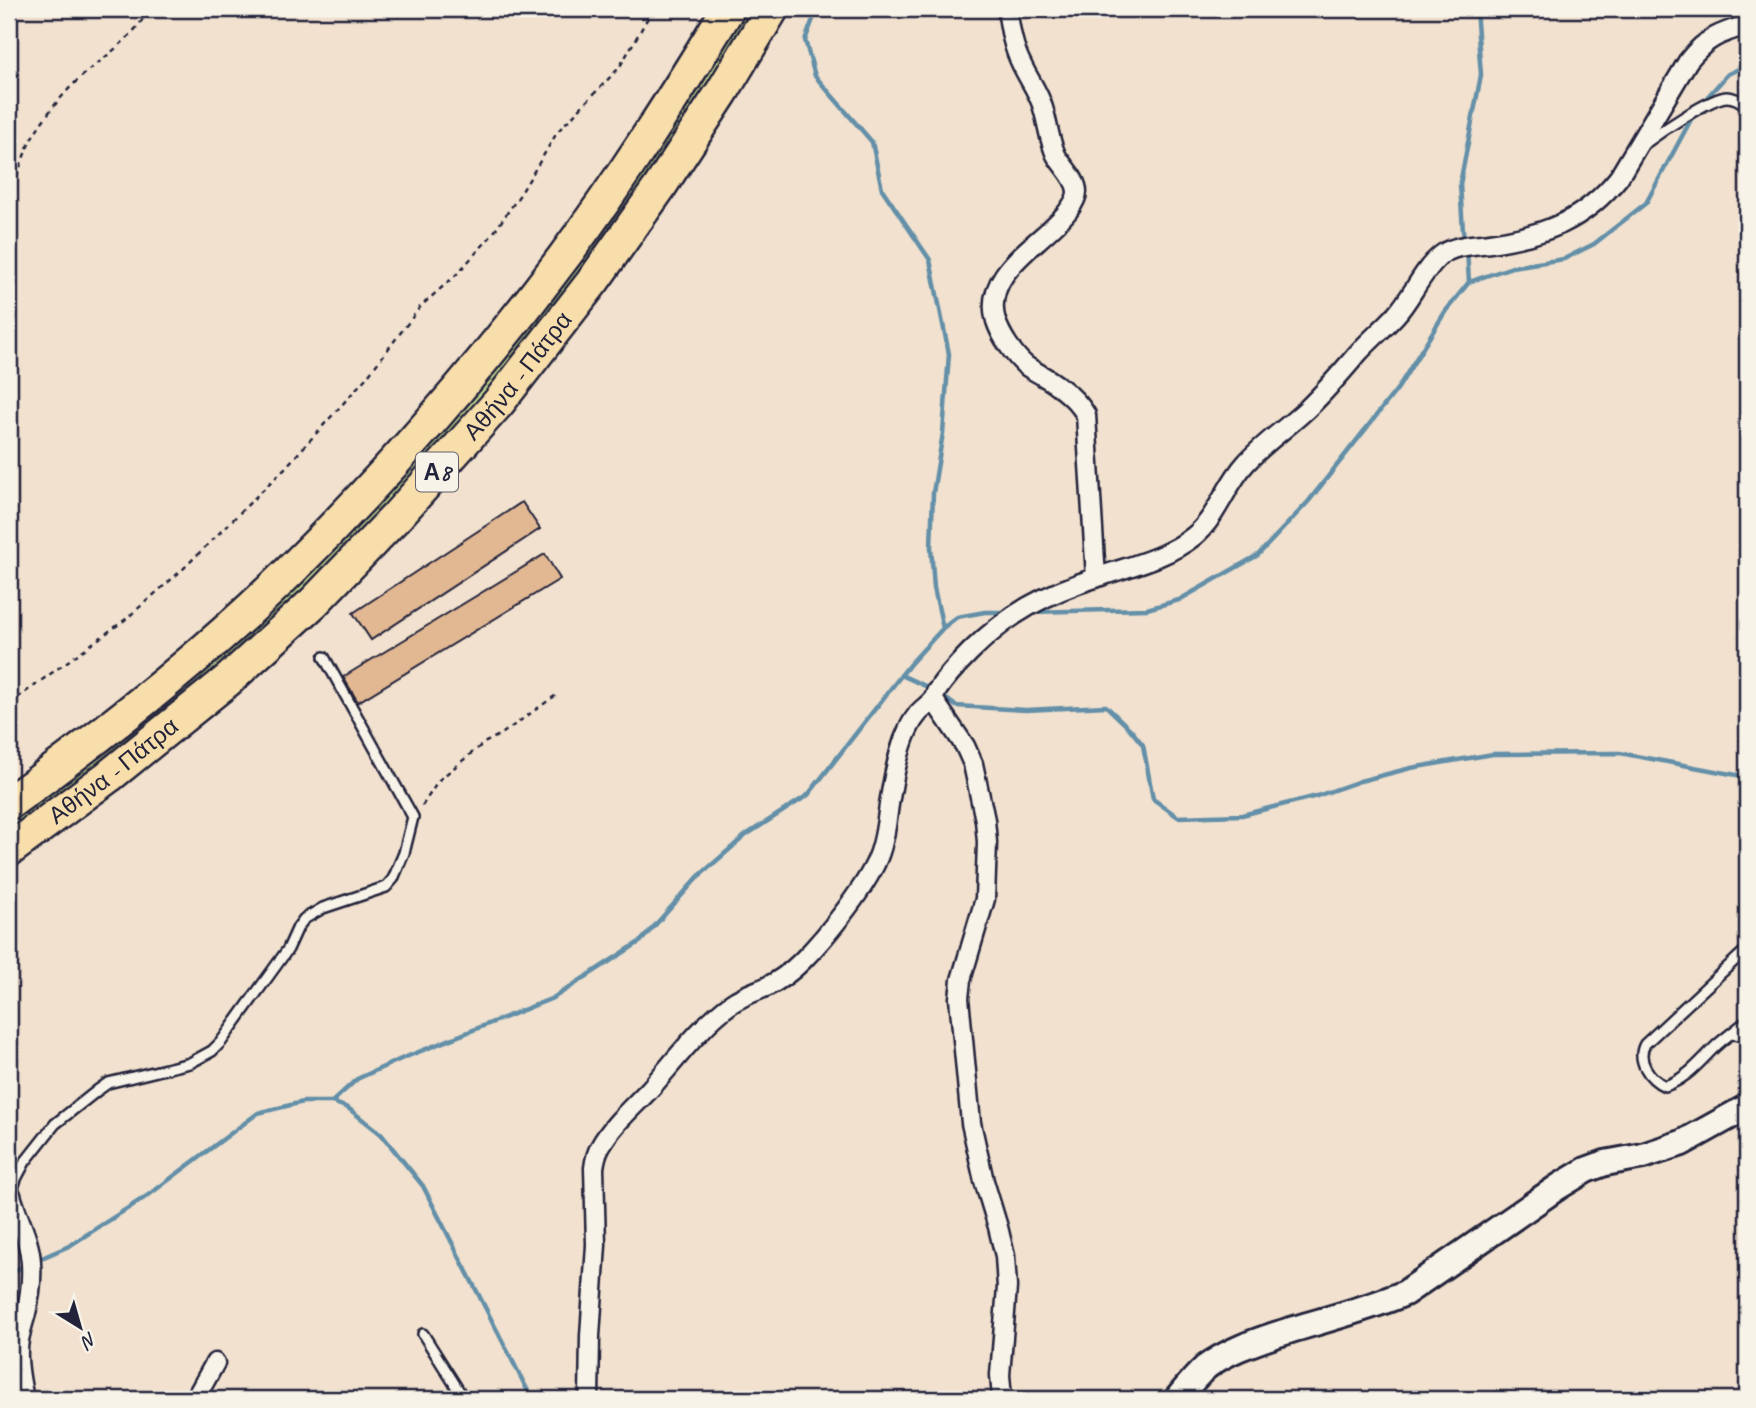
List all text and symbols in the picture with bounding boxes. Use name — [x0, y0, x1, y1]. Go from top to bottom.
street label: Αθήνα - Πάτρα — [457, 306, 579, 446]
road number: Α8 — [416, 452, 458, 492]
street label: Αθήνα - Πάτρα — [43, 711, 184, 831]
north arrow — [46, 1292, 116, 1362]
text: N — [75, 1327, 102, 1355]

